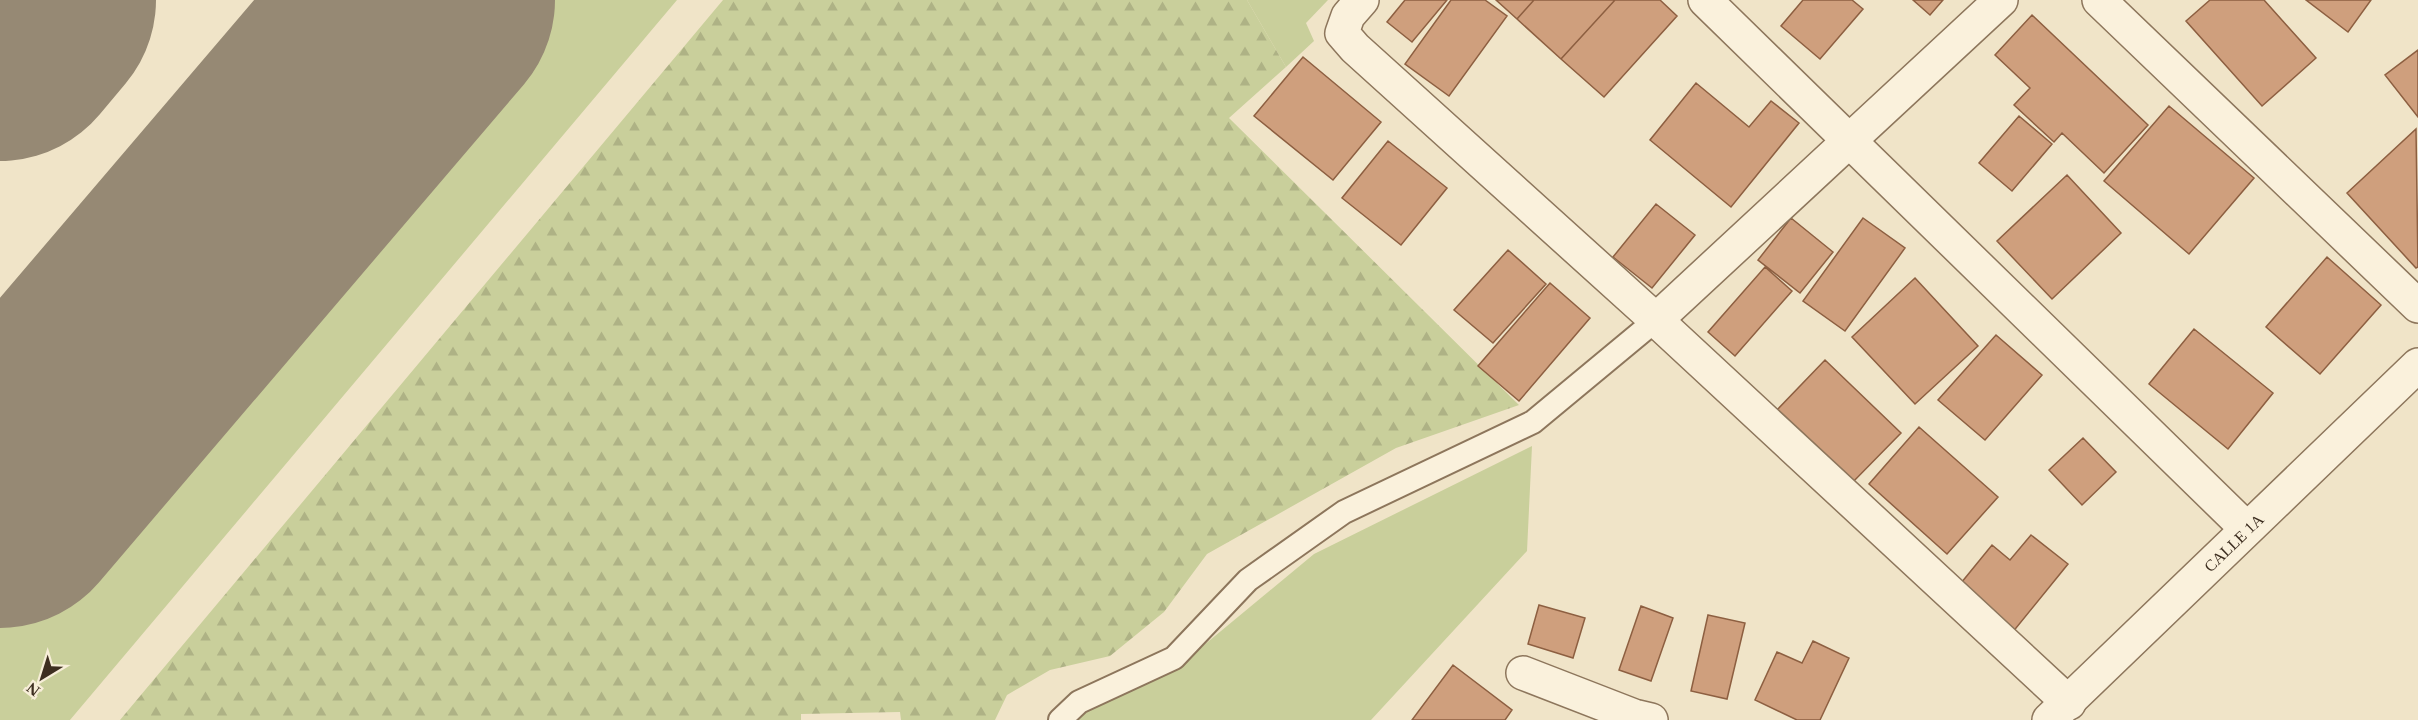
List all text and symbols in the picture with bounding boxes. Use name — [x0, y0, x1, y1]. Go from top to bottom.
street label: CALLE 1A — [2201, 510, 2267, 575]
north arrow — [12, 648, 72, 708]
text: N — [23, 679, 43, 700]

